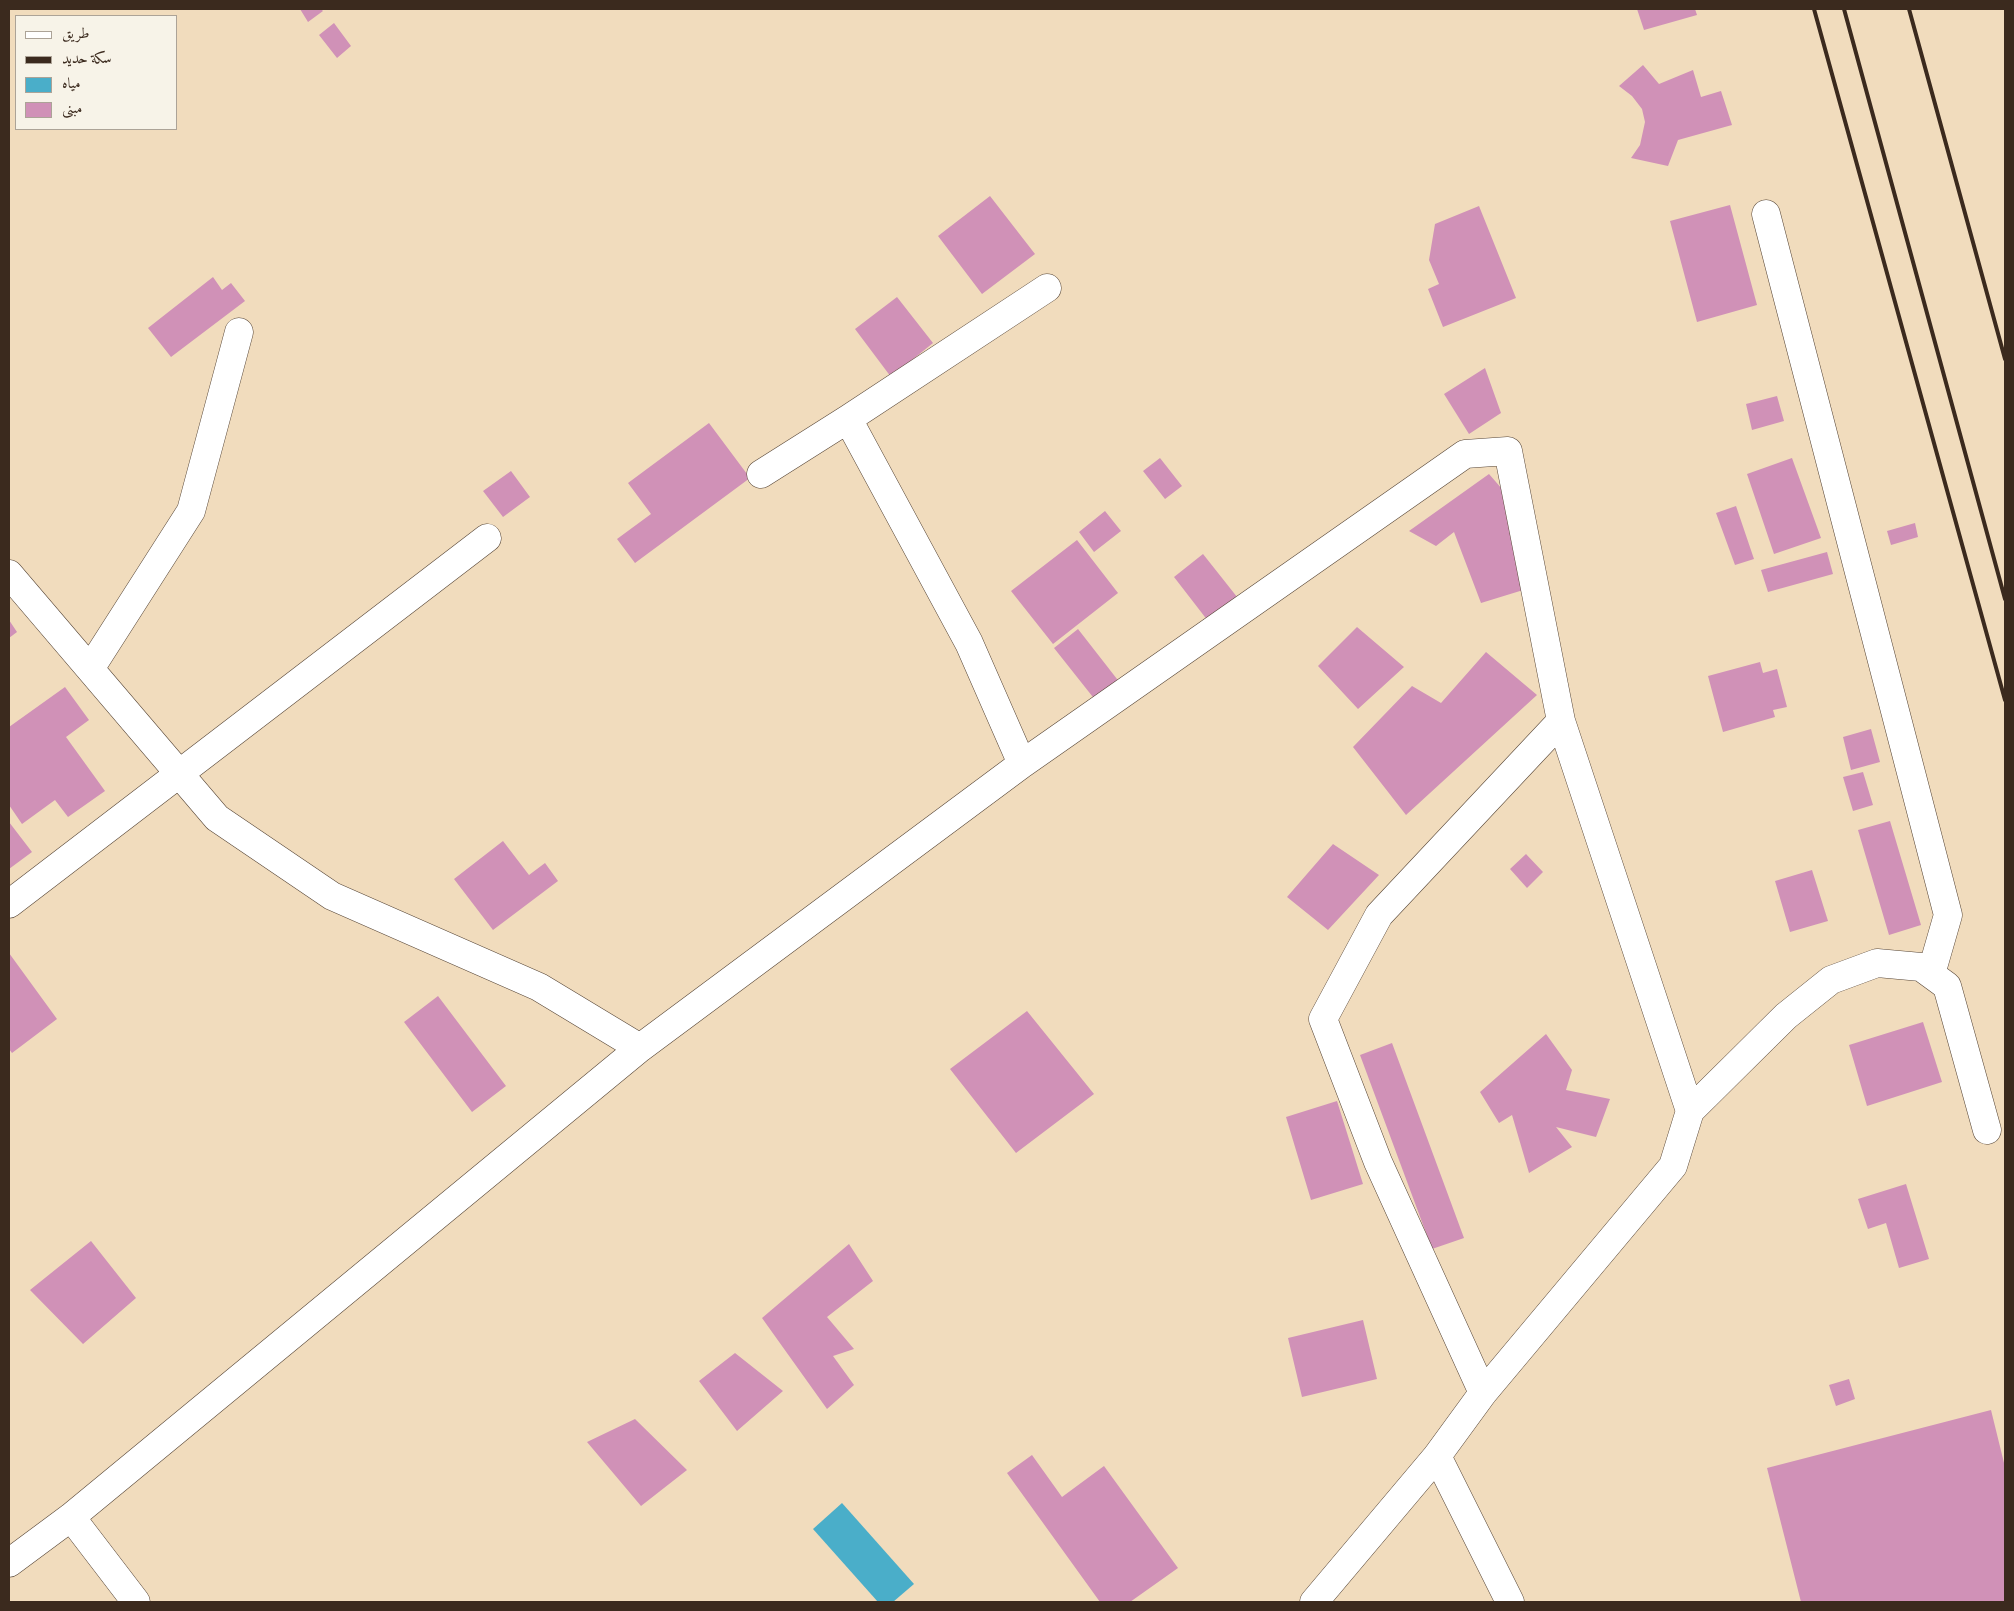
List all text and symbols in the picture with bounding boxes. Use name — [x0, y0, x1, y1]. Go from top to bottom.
legend — [15, 15, 178, 130]
text: طريق — [62, 24, 89, 45]
text: سكة حديد — [62, 49, 112, 70]
text: مياه — [62, 74, 80, 95]
text: مبنى — [62, 99, 82, 120]

